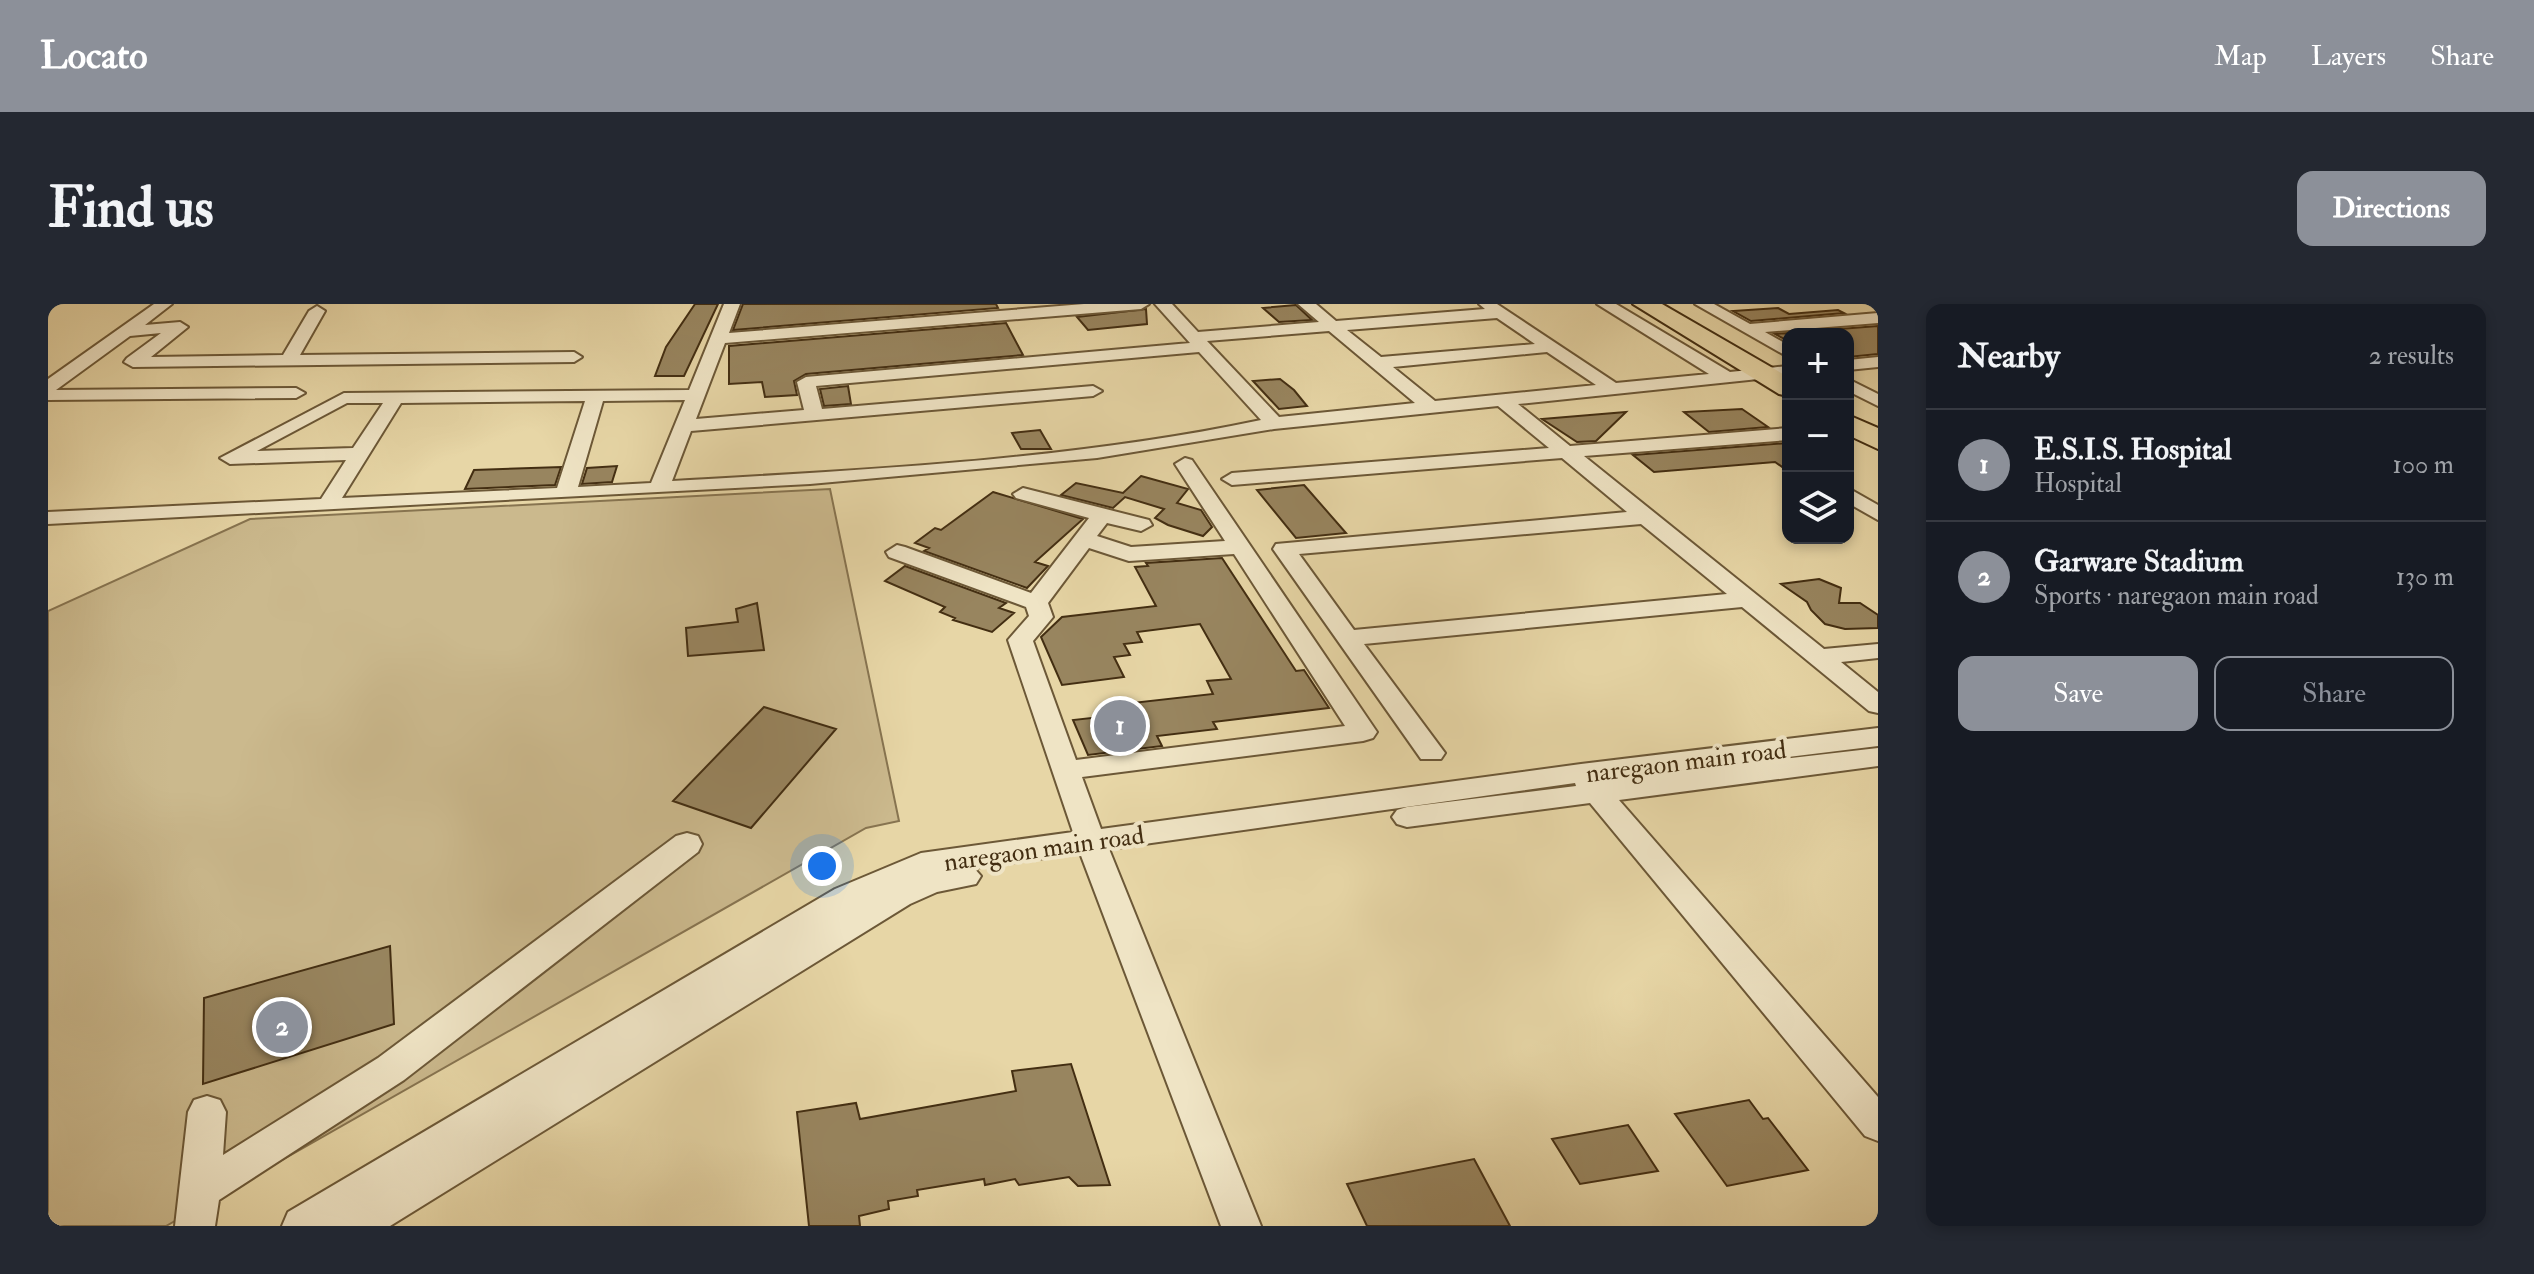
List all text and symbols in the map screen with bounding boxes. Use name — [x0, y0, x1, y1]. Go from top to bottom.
text: Locato — [40, 32, 147, 80]
text: Map — [2214, 39, 2267, 74]
text: Layers — [2311, 39, 2386, 74]
text: Share — [2430, 39, 2494, 74]
button: Directions — [2297, 171, 2486, 246]
text: Find us — [48, 173, 214, 244]
map controls — [1782, 328, 1854, 544]
button: + — [1782, 328, 1854, 400]
text: Nearby — [1958, 335, 2060, 378]
text: 2 results — [2369, 340, 2454, 372]
button: − — [1782, 400, 1854, 472]
text: E.S.I.S. Hospital — [2034, 431, 2232, 468]
text: 1 — [1979, 449, 1989, 481]
text: 100 m — [2393, 449, 2454, 481]
text: Hospital — [2034, 468, 2122, 500]
button: layers — [1782, 472, 1854, 544]
text: Garware Stadium — [2034, 543, 2244, 580]
text: 2 — [1977, 561, 1991, 593]
text: 130 m — [2396, 561, 2454, 593]
text: Sports · naregaon main road — [2034, 580, 2319, 612]
button: Save — [1958, 656, 2198, 731]
button: Share — [2214, 656, 2454, 731]
pin: 1 — [1094, 696, 1146, 756]
street label: naregaon main road — [1584, 734, 1788, 790]
street label: naregaon main road — [942, 819, 1146, 879]
your location — [802, 846, 842, 886]
pin: 2 — [256, 997, 308, 1057]

